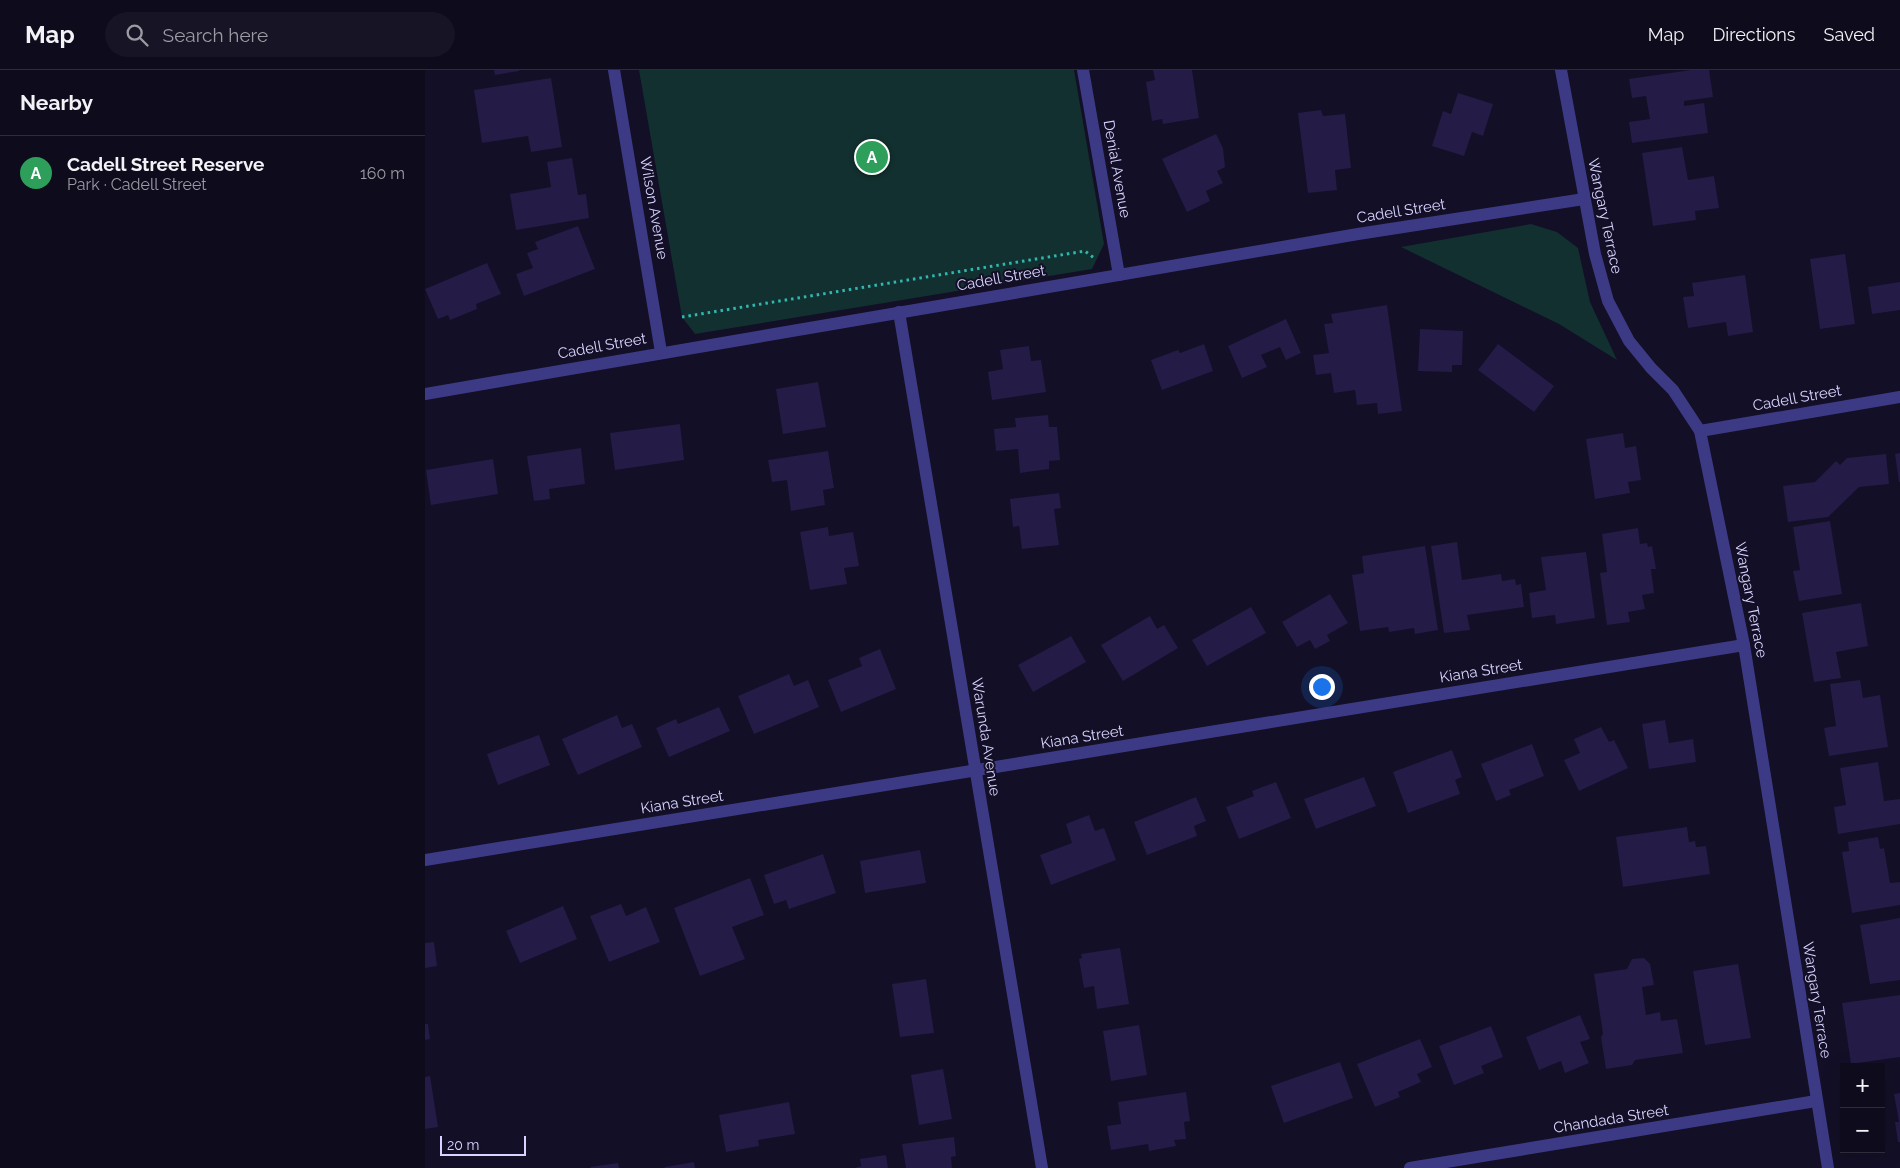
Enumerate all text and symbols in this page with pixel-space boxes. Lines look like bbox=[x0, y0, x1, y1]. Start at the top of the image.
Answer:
search box bbox=[105, 12, 455, 57]
text: Map bbox=[25, 20, 75, 49]
icon: search bbox=[123, 21, 151, 49]
text: Search here bbox=[163, 24, 268, 46]
text: Map bbox=[1648, 24, 1684, 45]
text: Directions bbox=[1712, 24, 1796, 45]
text: Saved bbox=[1824, 24, 1875, 45]
text: Nearby bbox=[20, 90, 93, 115]
street label: Denial Avenue bbox=[1100, 119, 1135, 220]
pin: A bbox=[856, 138, 888, 176]
text: Cadell Street Reserve bbox=[67, 153, 264, 175]
street label: Wilson Avenue bbox=[636, 155, 672, 261]
street label: Wangary Terrace bbox=[1584, 157, 1626, 276]
text: A bbox=[31, 164, 41, 183]
text: 160 m bbox=[360, 164, 405, 183]
text: Park · Cadell Street bbox=[67, 175, 207, 194]
street label: Cadell Street bbox=[1355, 195, 1447, 227]
street label: Cadell Street bbox=[955, 261, 1047, 295]
street label: Cadell Street bbox=[556, 329, 648, 363]
street label: Cadell Street bbox=[1751, 381, 1843, 415]
street label: Wangary Terrace bbox=[1731, 541, 1771, 660]
street label: Kiana Street bbox=[1438, 656, 1524, 686]
your location bbox=[1309, 674, 1335, 700]
street label: Warunda Avenue bbox=[968, 677, 1004, 798]
street label: Kiana Street bbox=[1039, 722, 1125, 752]
street label: Kiana Street bbox=[639, 787, 725, 817]
street label: Wangary Terrace bbox=[1799, 941, 1835, 1060]
map controls bbox=[1840, 1063, 1885, 1153]
button: + bbox=[1840, 1063, 1885, 1108]
street label: Chandada Street bbox=[1552, 1101, 1670, 1137]
button: − bbox=[1840, 1108, 1885, 1153]
scale bar bbox=[440, 1133, 526, 1156]
text: 20 m bbox=[447, 1137, 479, 1153]

